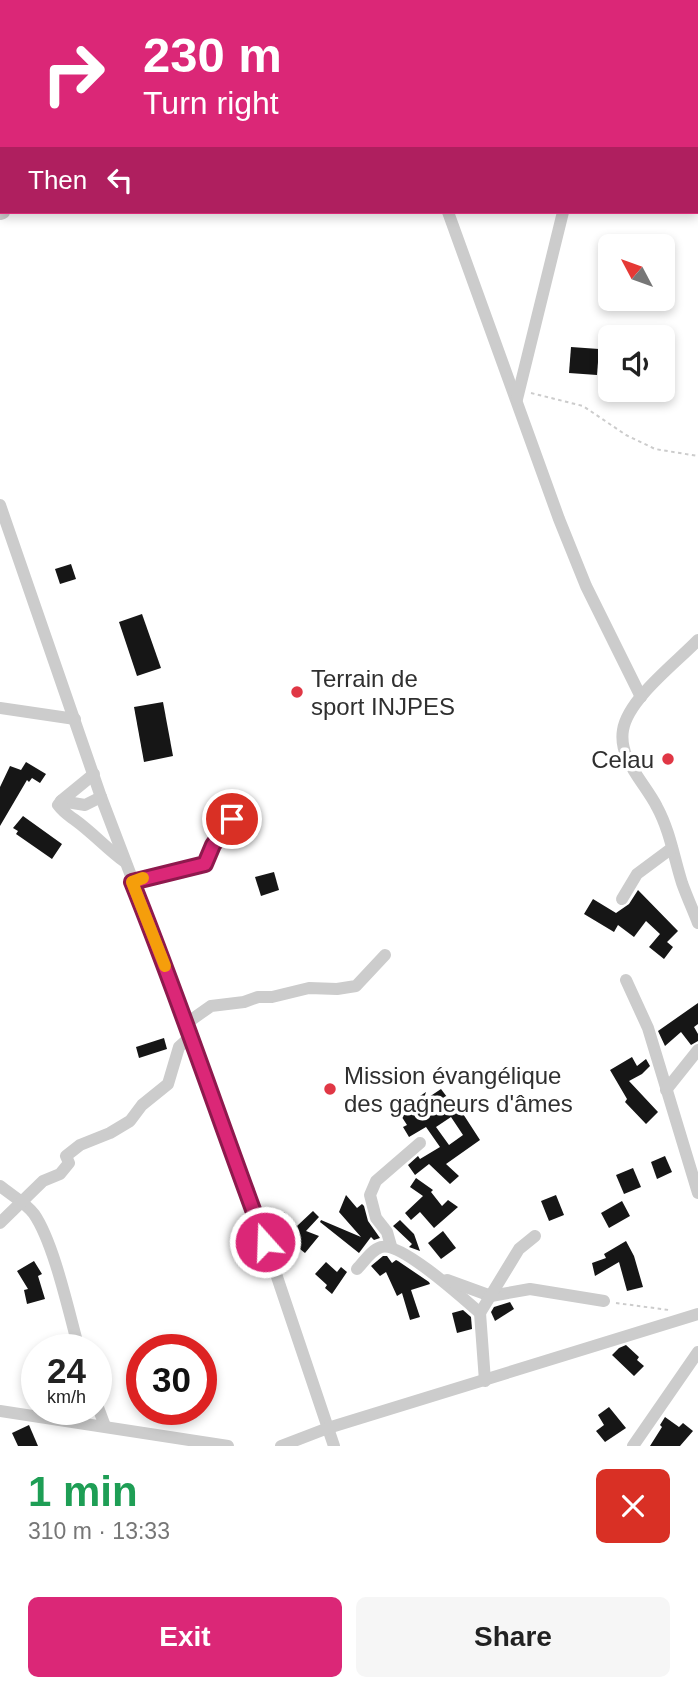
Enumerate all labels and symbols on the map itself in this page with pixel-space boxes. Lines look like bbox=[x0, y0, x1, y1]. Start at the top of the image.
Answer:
north arrow bbox=[598, 234, 676, 312]
place label: Terrain de sport INJPES bbox=[311, 665, 455, 720]
marker: Terrain de sport INJPES bbox=[289, 684, 305, 700]
place label: Celau bbox=[591, 746, 654, 773]
marker: Celau bbox=[660, 751, 676, 767]
pin bbox=[202, 789, 262, 849]
place label: Mission évangélique des gagneurs d'âmes bbox=[344, 1062, 573, 1117]
marker: Mission évangélique des gagneurs d'âmes bbox=[322, 1081, 338, 1097]
position arrow bbox=[228, 1205, 302, 1279]
speed limit sign: 30 bbox=[126, 1334, 217, 1425]

